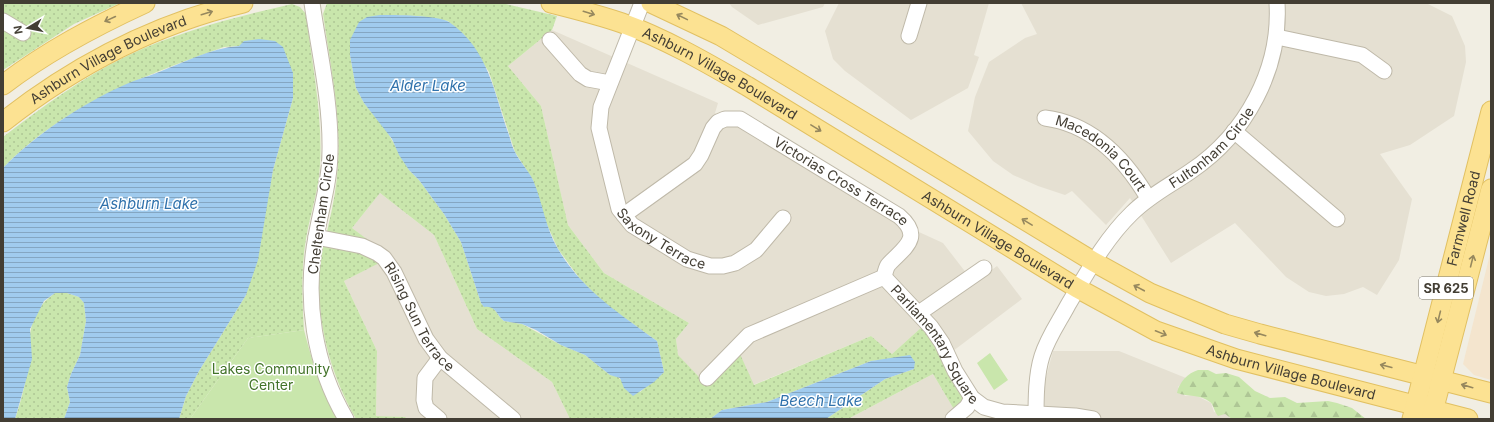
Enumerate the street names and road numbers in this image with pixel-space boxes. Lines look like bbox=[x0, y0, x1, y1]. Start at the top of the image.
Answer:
street label: Ashburn Village Boulevard bbox=[26, 11, 189, 107]
street label: Ashburn Village Boulevard bbox=[640, 23, 801, 123]
street label: Fultonham Circle bbox=[1166, 104, 1257, 191]
street label: Macedonia Court bbox=[1054, 111, 1151, 194]
street label: Victorias Cross Terrace bbox=[771, 133, 913, 229]
street label: Cheltenham Circle bbox=[304, 152, 337, 275]
street label: Farmwell Road bbox=[1443, 169, 1483, 268]
street label: Ashburn Village Boulevard bbox=[919, 186, 1077, 292]
street label: Saxony Terrace bbox=[613, 204, 708, 272]
street label: Rising Sun Terrace bbox=[381, 258, 458, 374]
road number: SR 625 bbox=[1419, 277, 1473, 299]
street label: Parliamentary Square bbox=[888, 281, 982, 408]
street label: Ashburn Village Boulevard bbox=[1204, 340, 1378, 403]

